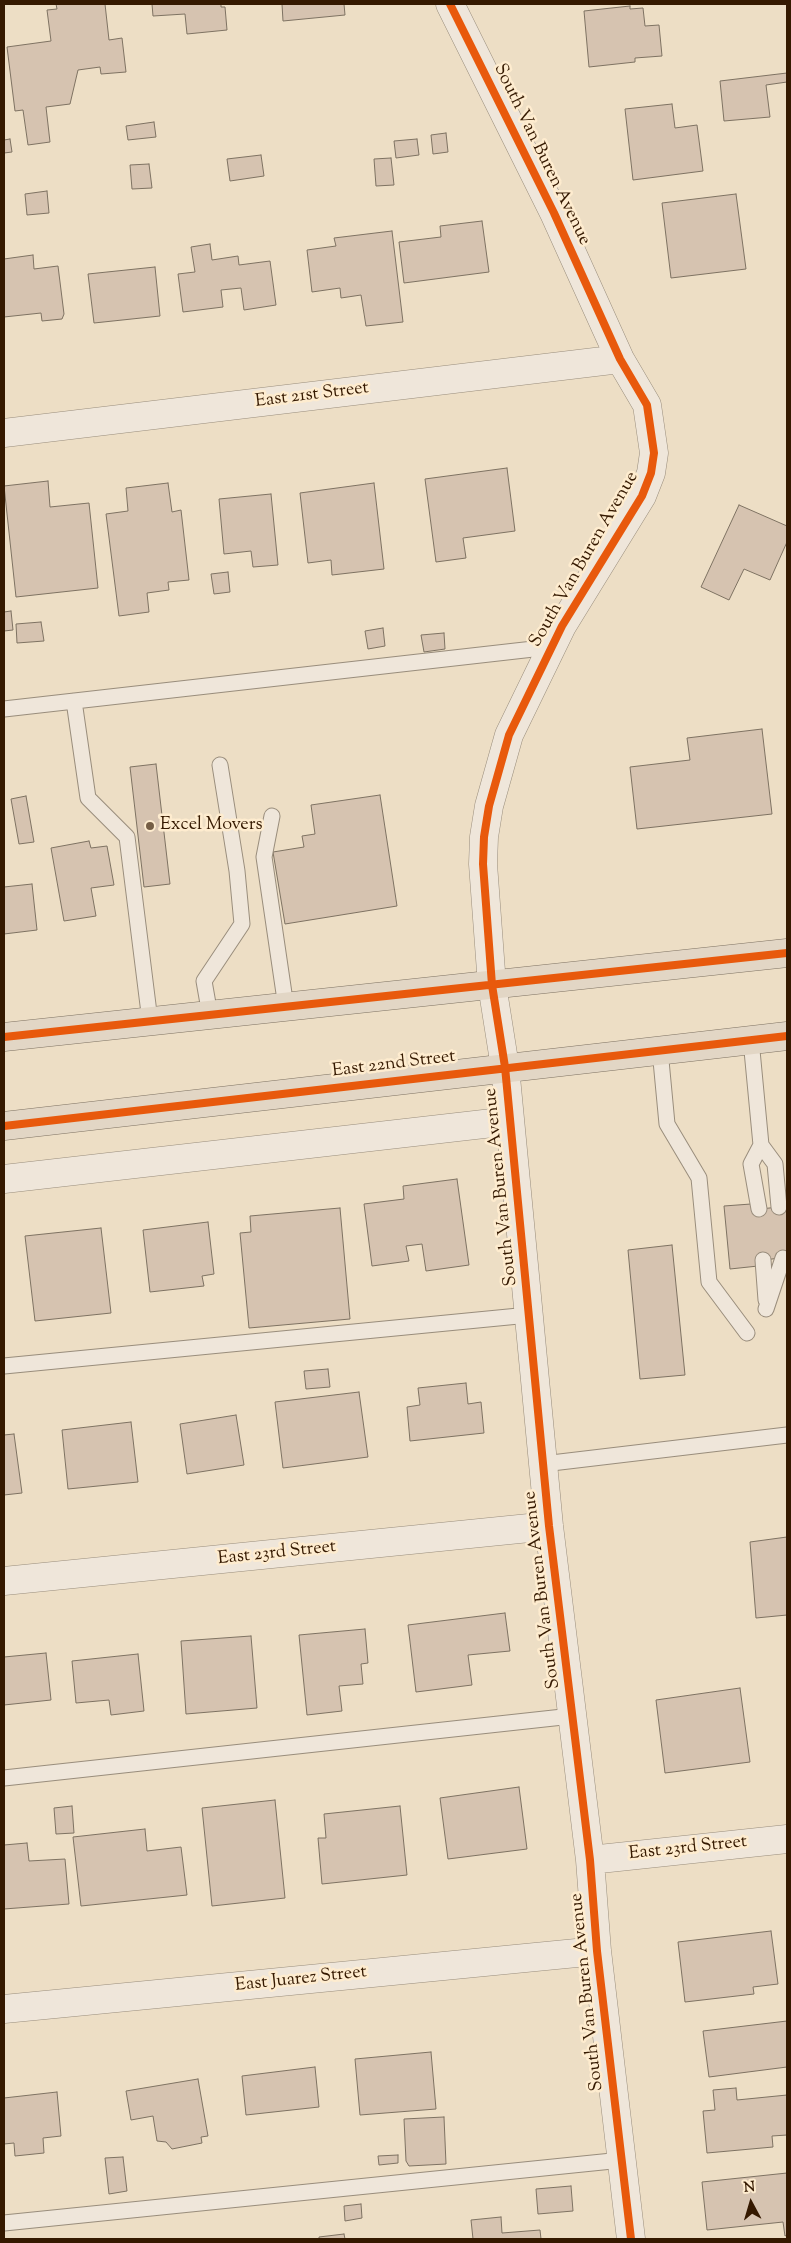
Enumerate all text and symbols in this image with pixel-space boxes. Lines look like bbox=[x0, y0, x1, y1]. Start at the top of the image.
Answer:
street label: South Van Buren Avenue bbox=[488, 61, 594, 249]
street label: East 21st Street bbox=[254, 378, 370, 414]
street label: South Van Buren Avenue bbox=[526, 468, 644, 652]
place label: Excel Movers bbox=[160, 815, 263, 837]
marker: Excel Movers bbox=[144, 820, 156, 832]
street label: East 22nd Street bbox=[331, 1047, 457, 1083]
street label: South Van Buren Avenue bbox=[481, 1087, 523, 1287]
street label: South Van Buren Avenue bbox=[520, 1490, 566, 1690]
street label: East 23rd Street bbox=[217, 1537, 337, 1571]
street label: East 23rd Street bbox=[628, 1832, 748, 1866]
street label: South Van Buren Avenue bbox=[567, 1892, 609, 2092]
street label: East Juarez Street bbox=[234, 1962, 368, 1998]
north arrow bbox=[726, 2178, 776, 2228]
text: N bbox=[743, 2178, 756, 2199]

